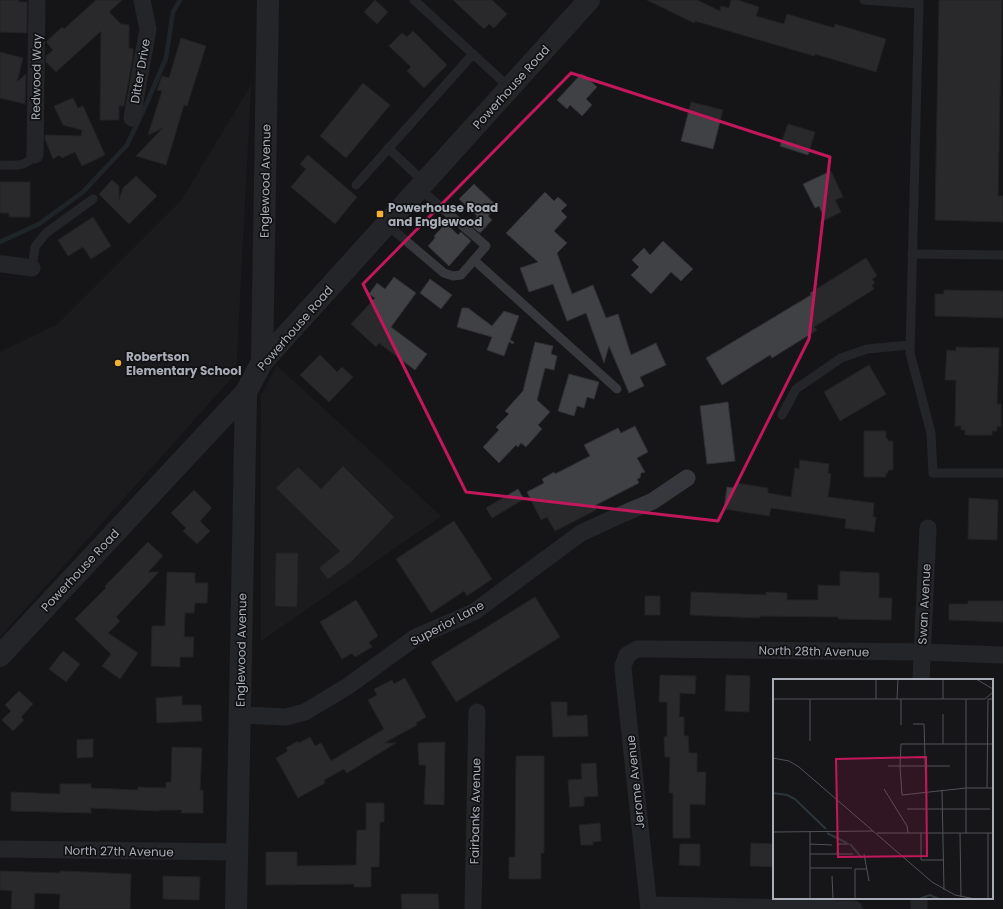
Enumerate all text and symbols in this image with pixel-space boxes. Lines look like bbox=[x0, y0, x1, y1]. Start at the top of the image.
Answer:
street label: Redwood Way bbox=[27, 34, 45, 120]
street label: Ditter Drive bbox=[126, 37, 154, 105]
street label: Powerhouse Road bbox=[469, 41, 553, 133]
street label: Englewood Avenue bbox=[256, 124, 274, 238]
place label: Powerhouse Road and Englewood bbox=[388, 199, 498, 230]
marker: Powerhouse Road and Englewood bbox=[375, 209, 385, 219]
street label: Powerhouse Road bbox=[253, 282, 337, 374]
place label: Robertson Elementary School bbox=[126, 348, 241, 379]
marker: Robertson Elementary School bbox=[113, 358, 123, 368]
street label: Powerhouse Road bbox=[37, 525, 123, 615]
street label: Swan Avenue bbox=[913, 563, 935, 645]
street label: Englewood Avenue bbox=[232, 593, 250, 707]
street label: Superior Lane bbox=[407, 596, 487, 650]
street label: North 28th Avenue bbox=[759, 642, 869, 660]
inset map bbox=[773, 679, 993, 899]
street label: Jerome Avenue bbox=[622, 734, 648, 830]
street label: Fairbanks Avenue bbox=[466, 758, 484, 864]
street label: North 27th Avenue bbox=[64, 842, 174, 860]

